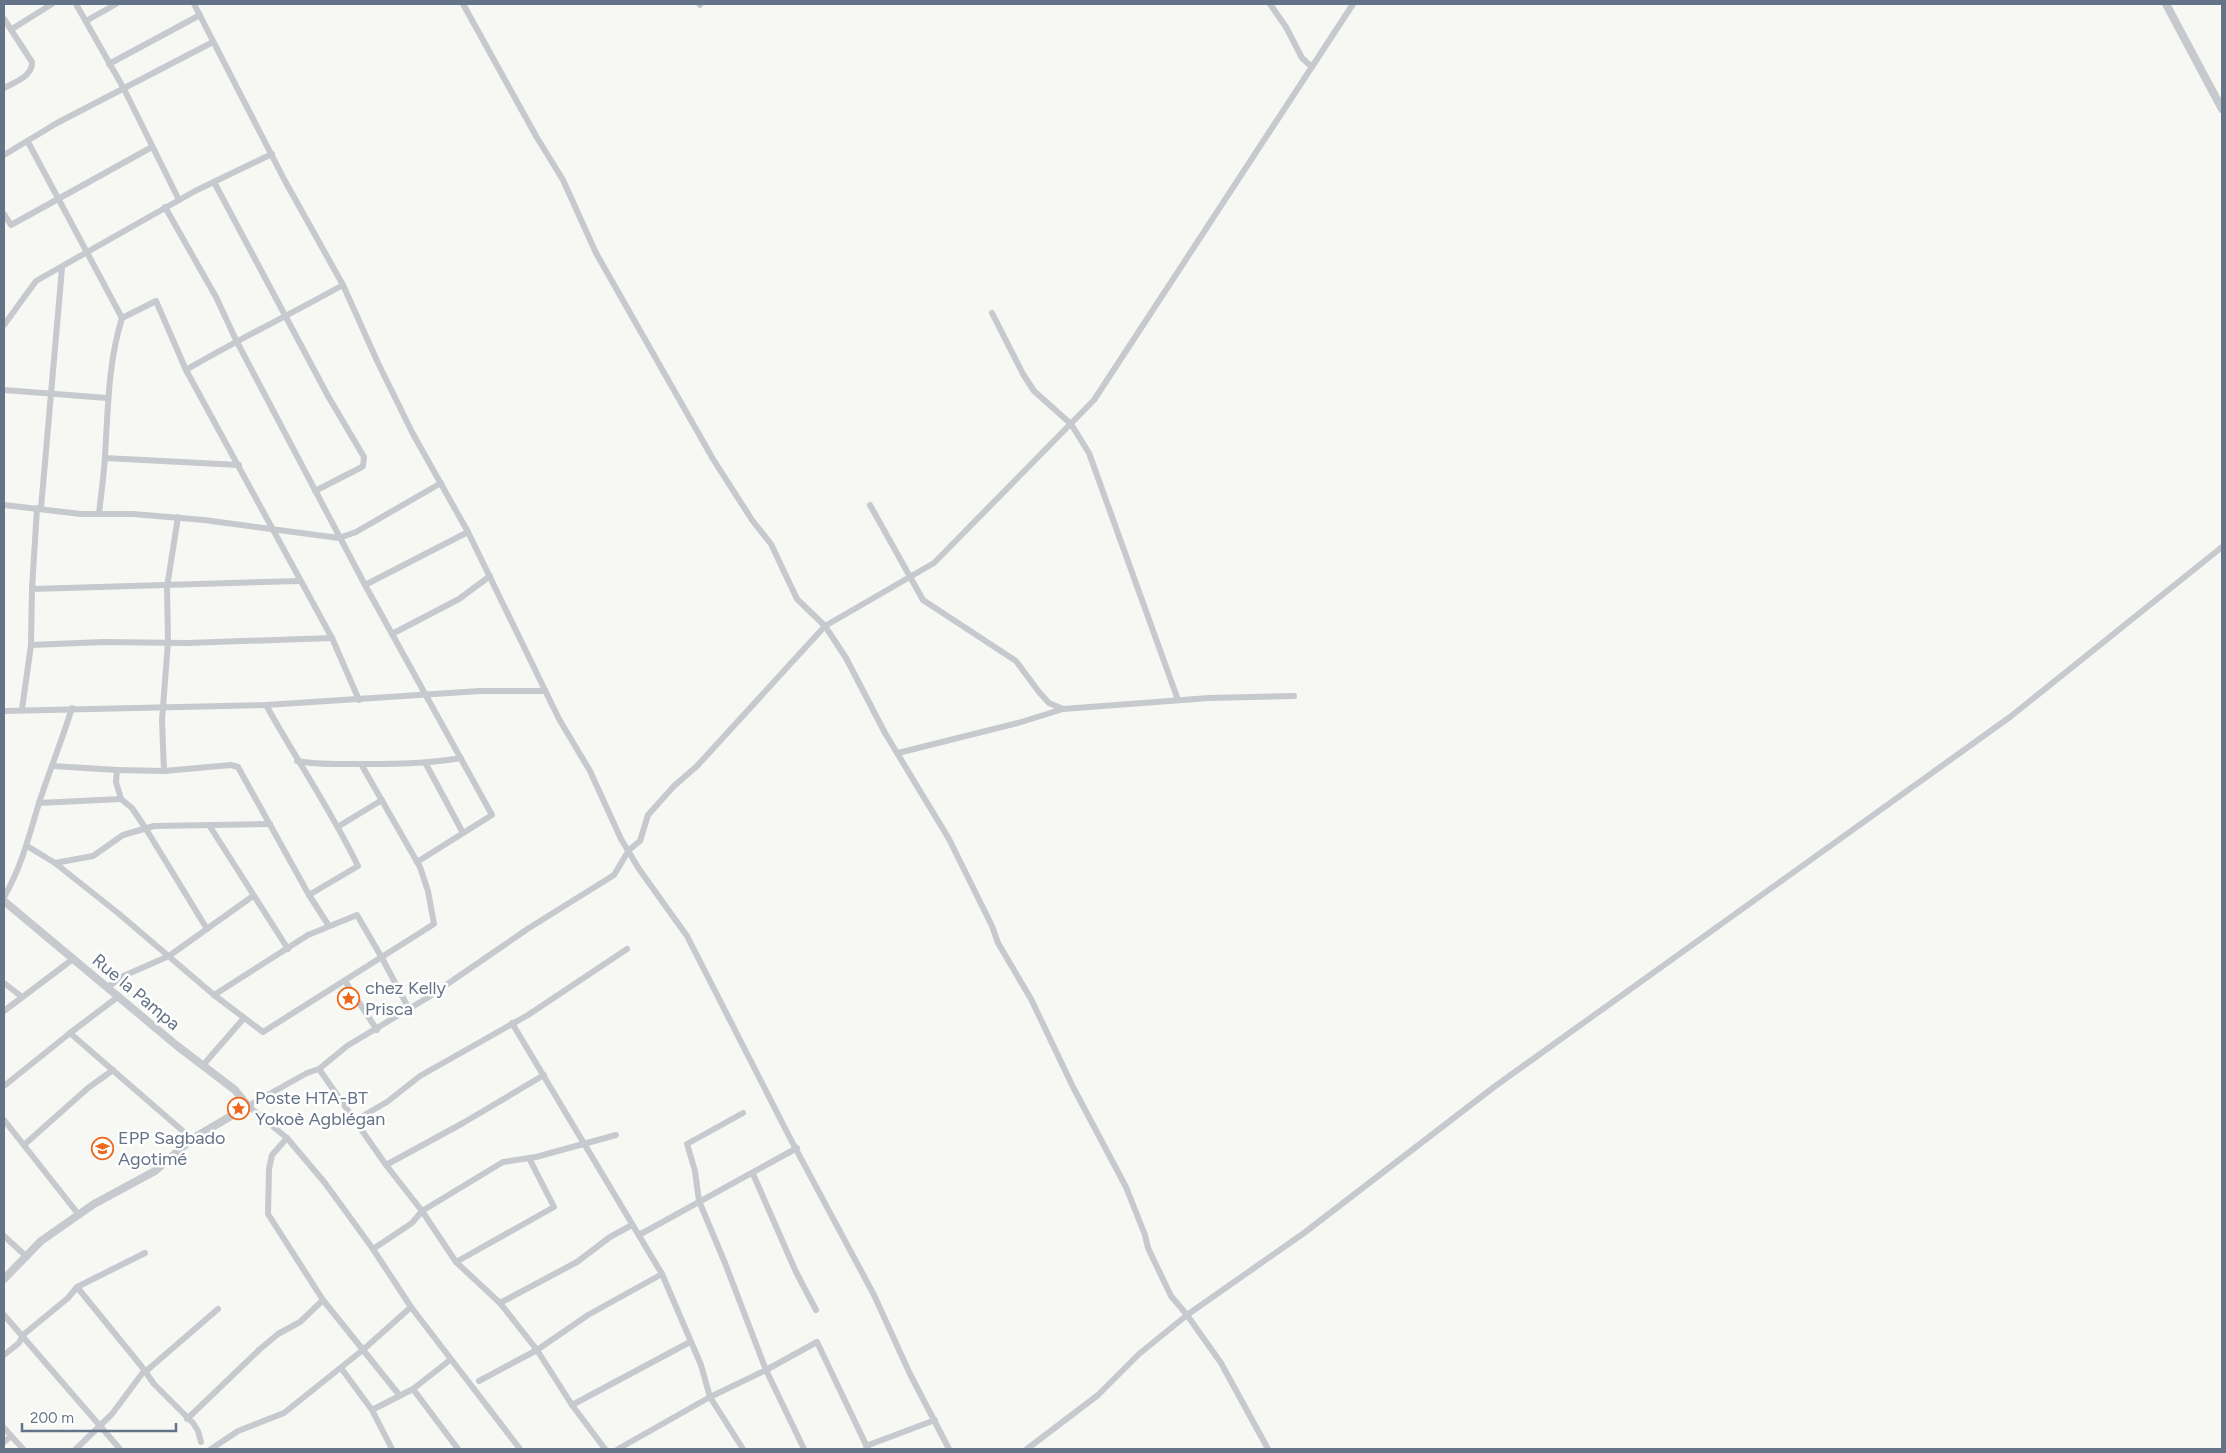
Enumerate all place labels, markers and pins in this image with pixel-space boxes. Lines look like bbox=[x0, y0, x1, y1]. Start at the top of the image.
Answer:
place label: chez Kelly Prisca bbox=[365, 977, 446, 1020]
place icon: chez Kelly Prisca bbox=[337, 986, 361, 1010]
place label: Poste HTA-BT Yokoè Agblégan bbox=[255, 1087, 385, 1130]
place icon: Poste HTA-BT Yokoè Agblégan bbox=[227, 1096, 251, 1120]
place label: EPP Sagbado Agotimé bbox=[118, 1127, 225, 1170]
school or university icon: EPP Sagbado Agotimé bbox=[90, 1136, 114, 1160]

